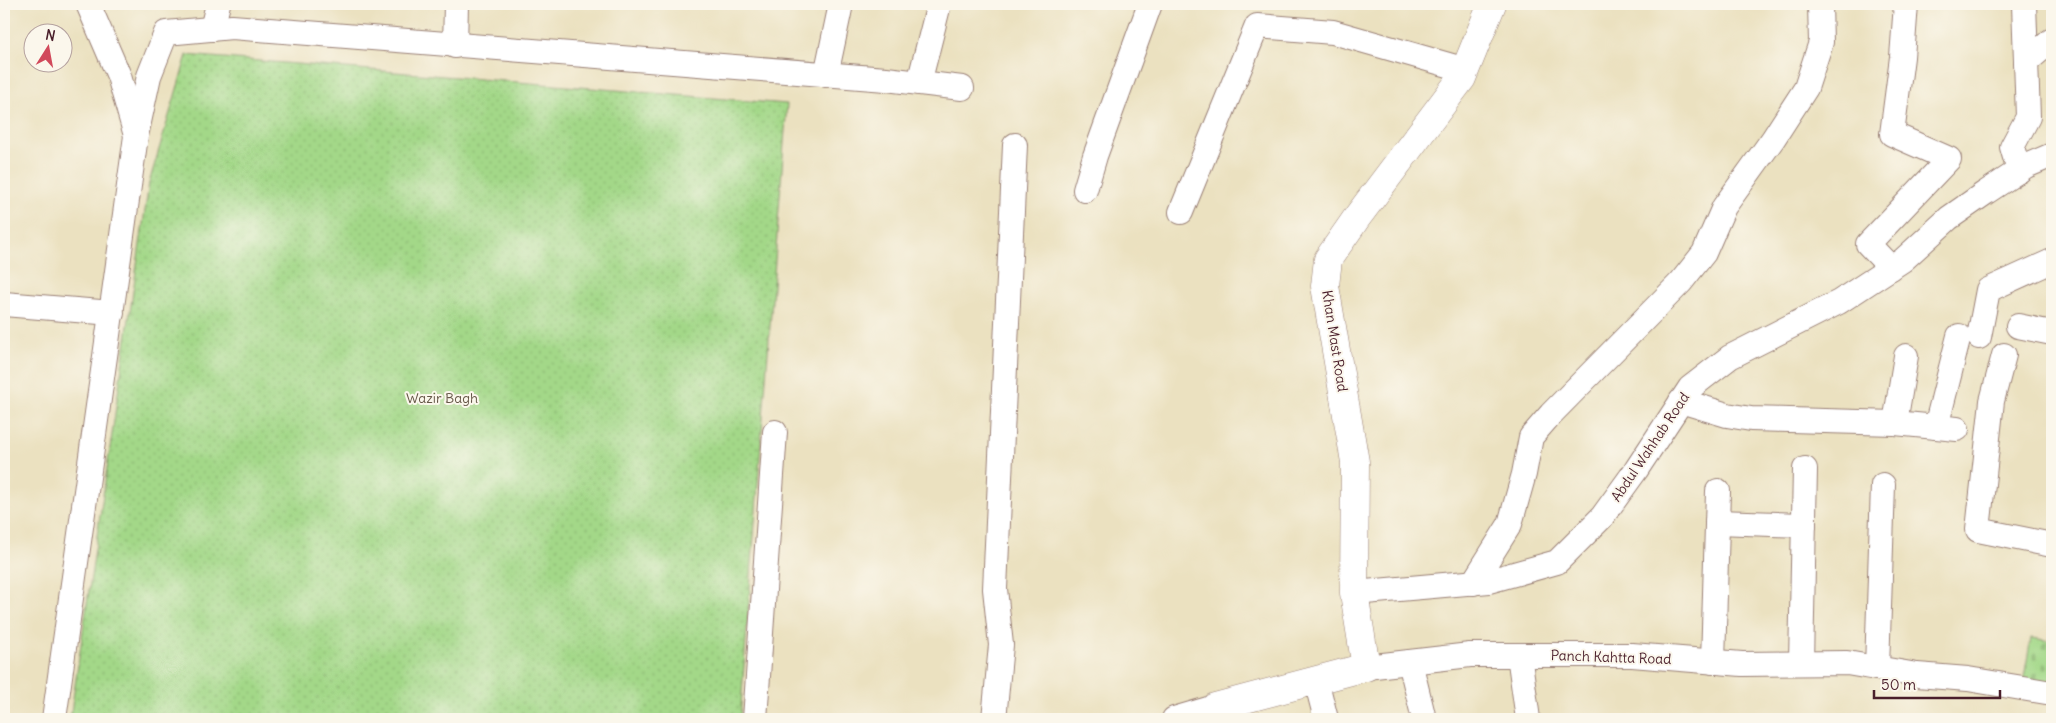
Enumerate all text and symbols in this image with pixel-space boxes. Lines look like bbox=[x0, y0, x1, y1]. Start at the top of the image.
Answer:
north arrow bbox=[22, 22, 72, 72]
text: N bbox=[44, 25, 57, 45]
street label: Khan Mast Road bbox=[1318, 289, 1352, 393]
park label: Wazir Bagh bbox=[406, 389, 478, 407]
street label: Abdul Wahhab Road bbox=[1607, 389, 1693, 505]
street label: Panch Kahtta Road bbox=[1550, 646, 1672, 668]
scale bar bbox=[1874, 668, 2000, 700]
text: 50 m bbox=[1881, 675, 1916, 694]

